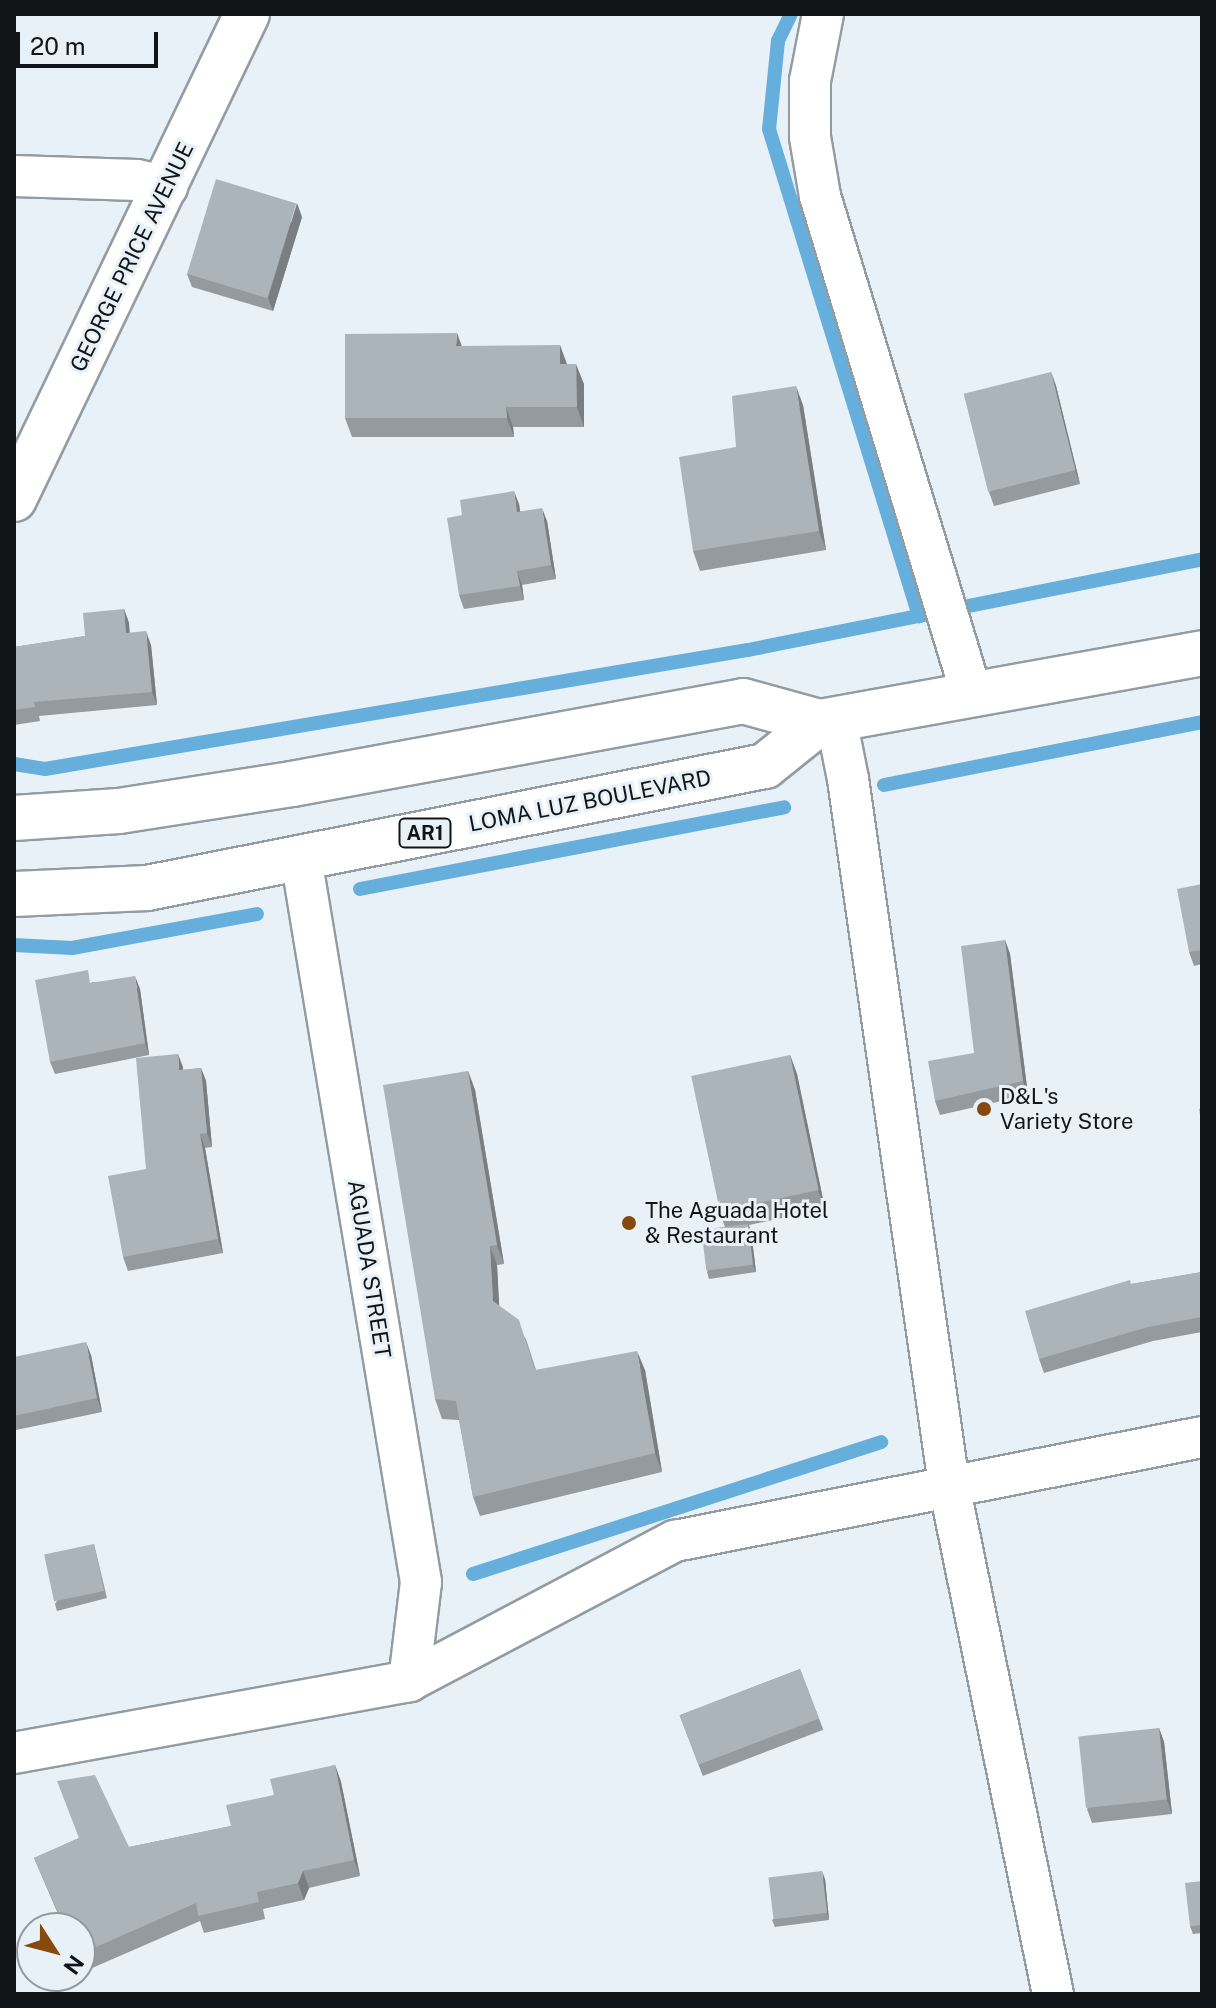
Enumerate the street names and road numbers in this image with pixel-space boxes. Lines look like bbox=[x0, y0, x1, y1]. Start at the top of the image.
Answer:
street label: GEORGE PRICE AVENUE bbox=[65, 138, 199, 376]
street label: LOMA LUZ BOULEVARD bbox=[467, 765, 713, 837]
road number: AR1 bbox=[397, 817, 453, 849]
street label: AGUADA STREET bbox=[342, 1178, 396, 1360]

